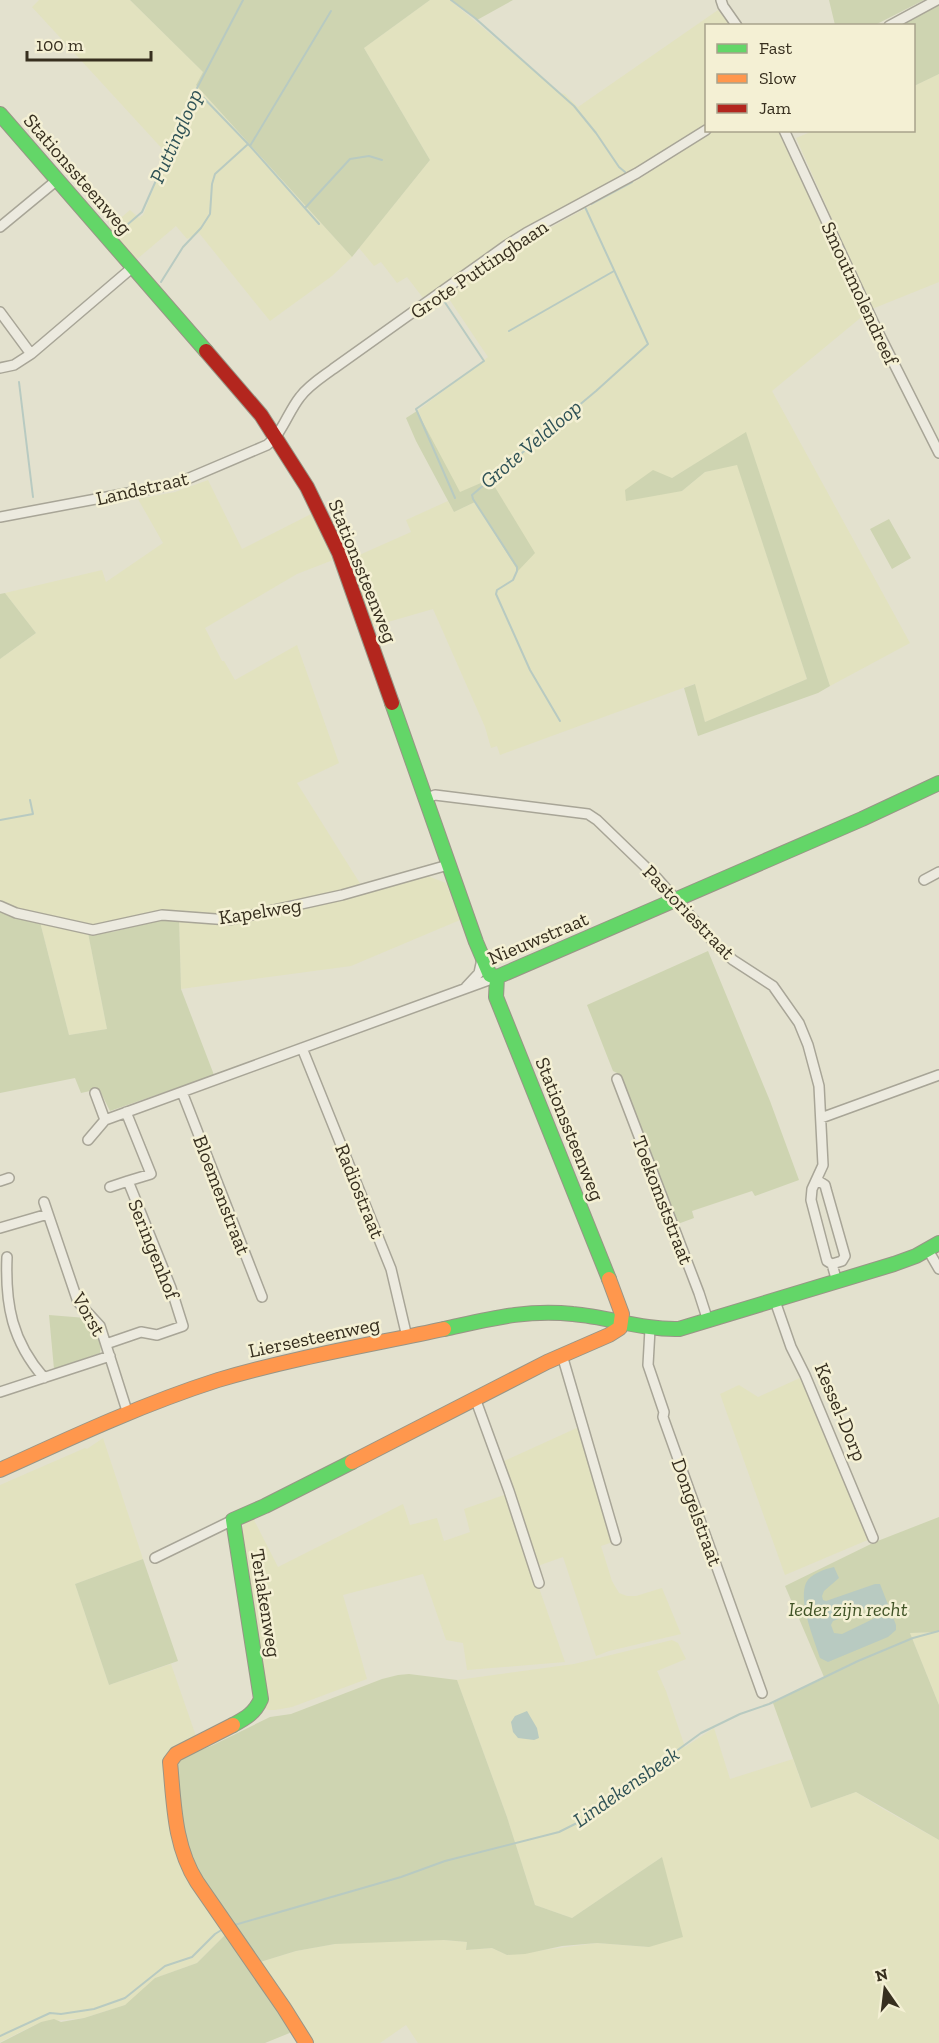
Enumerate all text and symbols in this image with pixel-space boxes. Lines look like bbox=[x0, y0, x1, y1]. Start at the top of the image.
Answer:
scale bar bbox=[27, 24, 152, 62]
legend bbox=[705, 24, 915, 132]
text: 100 m bbox=[36, 34, 84, 56]
text: Fast bbox=[759, 37, 792, 59]
text: Slow bbox=[759, 67, 796, 89]
water label: Puttingloop bbox=[144, 85, 207, 187]
text: Jam bbox=[759, 97, 791, 119]
street label: Stationssteenweg bbox=[19, 108, 137, 240]
street label: Grote Puttingbaan bbox=[406, 214, 553, 324]
street label: Smoutmolendreef bbox=[816, 218, 904, 370]
water label: Grote Veldloop bbox=[475, 394, 586, 493]
street label: Landstraat bbox=[93, 466, 191, 510]
street label: Stationssteenweg bbox=[323, 496, 403, 646]
street label: Pastoriestraat bbox=[638, 860, 740, 965]
street label: Kapelweg bbox=[217, 893, 303, 929]
street label: Nieuwstraat bbox=[484, 906, 592, 970]
street label: Stationssteenweg bbox=[530, 1054, 610, 1204]
street label: Bloemenstraat bbox=[188, 1132, 256, 1259]
street label: Toekomststraat bbox=[627, 1132, 699, 1268]
street label: Radiostraat bbox=[330, 1140, 390, 1242]
street label: Seringenhof bbox=[123, 1196, 185, 1304]
street label: Vorst bbox=[66, 1287, 111, 1341]
street label: Liersesteenweg bbox=[246, 1311, 382, 1363]
street label: Kessel-Dorp bbox=[810, 1359, 872, 1465]
street label: Dongelstraat bbox=[666, 1455, 728, 1570]
street label: Terlakenweg bbox=[246, 1547, 286, 1659]
park label: Ieder zijn recht bbox=[788, 1597, 908, 1621]
water label: Lindekensbeek bbox=[568, 1741, 683, 1832]
north arrow bbox=[855, 1959, 915, 2019]
text: N bbox=[873, 1964, 890, 1986]

